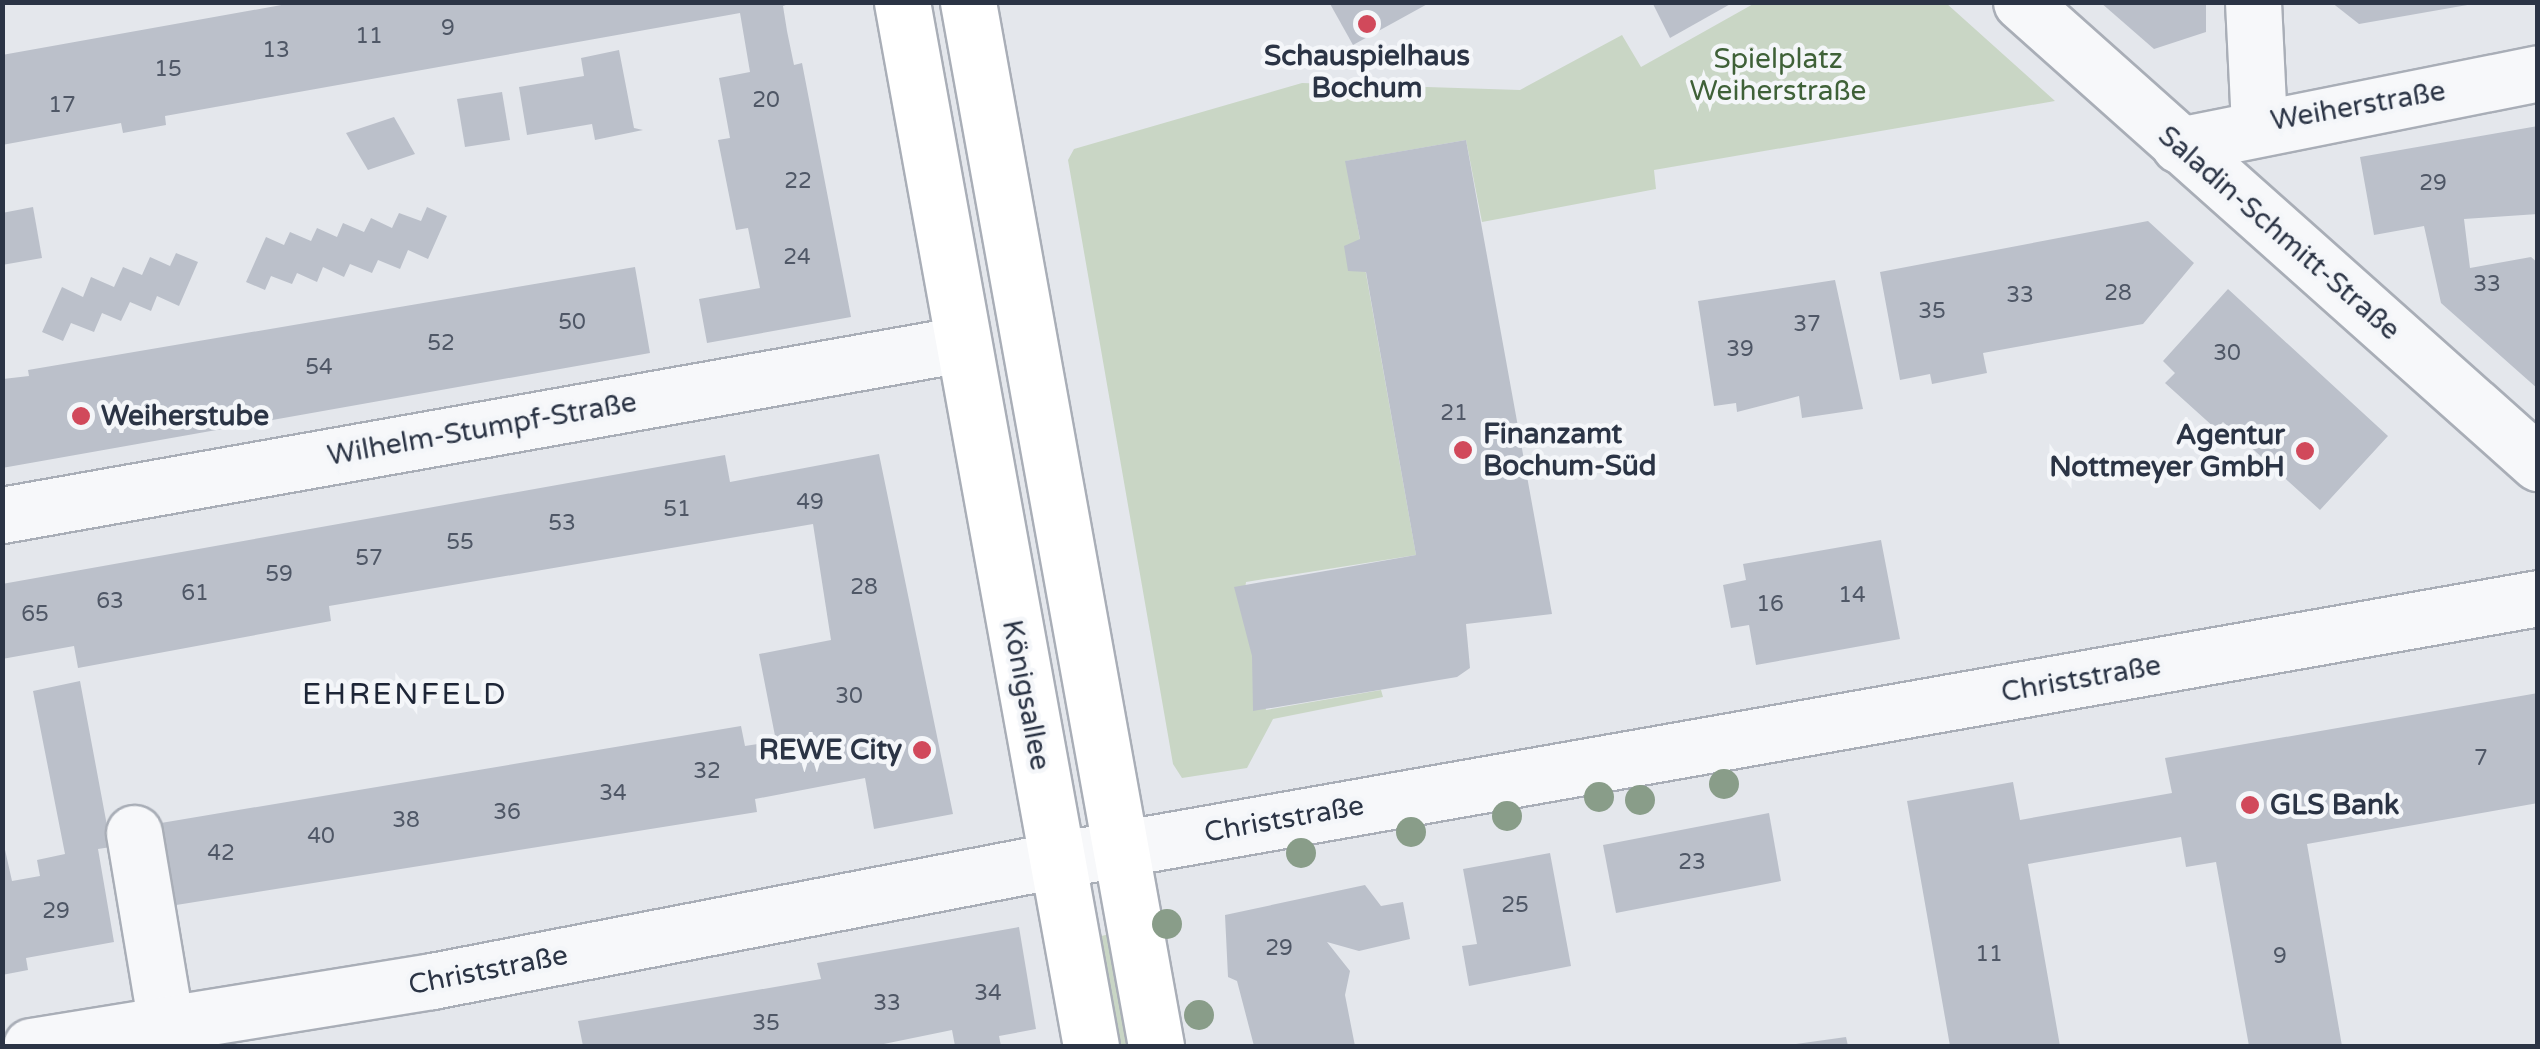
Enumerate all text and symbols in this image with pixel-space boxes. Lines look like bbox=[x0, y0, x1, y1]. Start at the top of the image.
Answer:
marker: Schauspielhaus Bochum bbox=[1356, 13, 1378, 35]
house number: 9 bbox=[441, 16, 455, 42]
house number: 11 bbox=[355, 24, 383, 50]
house number: 13 bbox=[262, 38, 290, 64]
place label: Schauspielhaus Bochum bbox=[1264, 39, 1470, 105]
park label: Spielplatz Weiherstraße bbox=[1690, 42, 1866, 108]
house number: 15 bbox=[154, 57, 182, 83]
street label: Weiherstraße bbox=[2268, 74, 2448, 138]
house number: 20 bbox=[752, 88, 780, 114]
house number: 17 bbox=[48, 93, 76, 119]
street label: Saladin-Schmitt-Straße bbox=[2151, 119, 2407, 347]
house number: 22 bbox=[784, 169, 812, 195]
house number: 29 bbox=[2419, 171, 2447, 197]
house number: 24 bbox=[783, 245, 811, 271]
house number: 33 bbox=[2473, 272, 2501, 298]
house number: 28 bbox=[2104, 281, 2132, 307]
house number: 33 bbox=[2006, 283, 2034, 309]
house number: 35 bbox=[1918, 299, 1946, 325]
house number: 50 bbox=[558, 310, 586, 336]
house number: 37 bbox=[1793, 312, 1821, 338]
house number: 52 bbox=[427, 331, 455, 357]
house number: 39 bbox=[1726, 337, 1754, 363]
house number: 30 bbox=[2213, 341, 2241, 367]
house number: 54 bbox=[305, 355, 333, 381]
street label: Wilhelm-Stumpf-Straße bbox=[325, 385, 639, 473]
place label: Weiherstube bbox=[101, 399, 269, 433]
house number: 21 bbox=[1440, 401, 1468, 427]
marker: Weiherstube bbox=[70, 405, 92, 427]
place label: Finanzamt Bochum-Süd bbox=[1483, 417, 1657, 483]
place label: Agentur Nottmeyer GmbH bbox=[2049, 418, 2285, 484]
marker: Finanzamt Bochum-Süd bbox=[1452, 439, 1474, 461]
marker: Agentur Nottmeyer GmbH bbox=[2294, 440, 2316, 462]
house number: 49 bbox=[796, 490, 824, 516]
house number: 51 bbox=[663, 497, 691, 523]
house number: 53 bbox=[548, 511, 576, 537]
house number: 55 bbox=[446, 530, 474, 556]
house number: 57 bbox=[355, 546, 383, 572]
house number: 59 bbox=[265, 562, 293, 588]
house number: 28 bbox=[850, 575, 878, 601]
house number: 61 bbox=[181, 581, 209, 607]
house number: 14 bbox=[1838, 583, 1866, 609]
house number: 63 bbox=[96, 589, 124, 615]
house number: 16 bbox=[1756, 592, 1784, 618]
house number: 65 bbox=[21, 602, 49, 628]
street label: Königsallee bbox=[995, 617, 1057, 773]
street label: Christstraße bbox=[1999, 648, 2163, 710]
district label: EHRENFELD bbox=[302, 677, 508, 713]
house number: 30 bbox=[835, 684, 863, 710]
place label: REWE City bbox=[759, 733, 902, 767]
marker: REWE City bbox=[911, 739, 933, 761]
house number: 7 bbox=[2474, 746, 2488, 772]
house number: 32 bbox=[693, 759, 721, 785]
house number: 34 bbox=[599, 781, 627, 807]
street label: Christstraße bbox=[1202, 788, 1366, 850]
place label: GLS Bank bbox=[2270, 788, 2399, 822]
marker: GLS Bank bbox=[2239, 794, 2261, 816]
house number: 36 bbox=[493, 800, 521, 826]
house number: 38 bbox=[392, 808, 420, 834]
house number: 40 bbox=[307, 824, 335, 850]
house number: 42 bbox=[207, 841, 235, 867]
house number: 23 bbox=[1678, 850, 1706, 876]
house number: 25 bbox=[1501, 893, 1529, 919]
house number: 29 bbox=[42, 899, 70, 925]
house number: 29 bbox=[1265, 936, 1293, 962]
street label: Christstraße bbox=[405, 938, 571, 1002]
house number: 11 bbox=[1975, 942, 2003, 968]
house number: 9 bbox=[2273, 944, 2287, 970]
house number: 34 bbox=[974, 981, 1002, 1007]
house number: 33 bbox=[873, 991, 901, 1017]
house number: 35 bbox=[752, 1011, 780, 1037]

